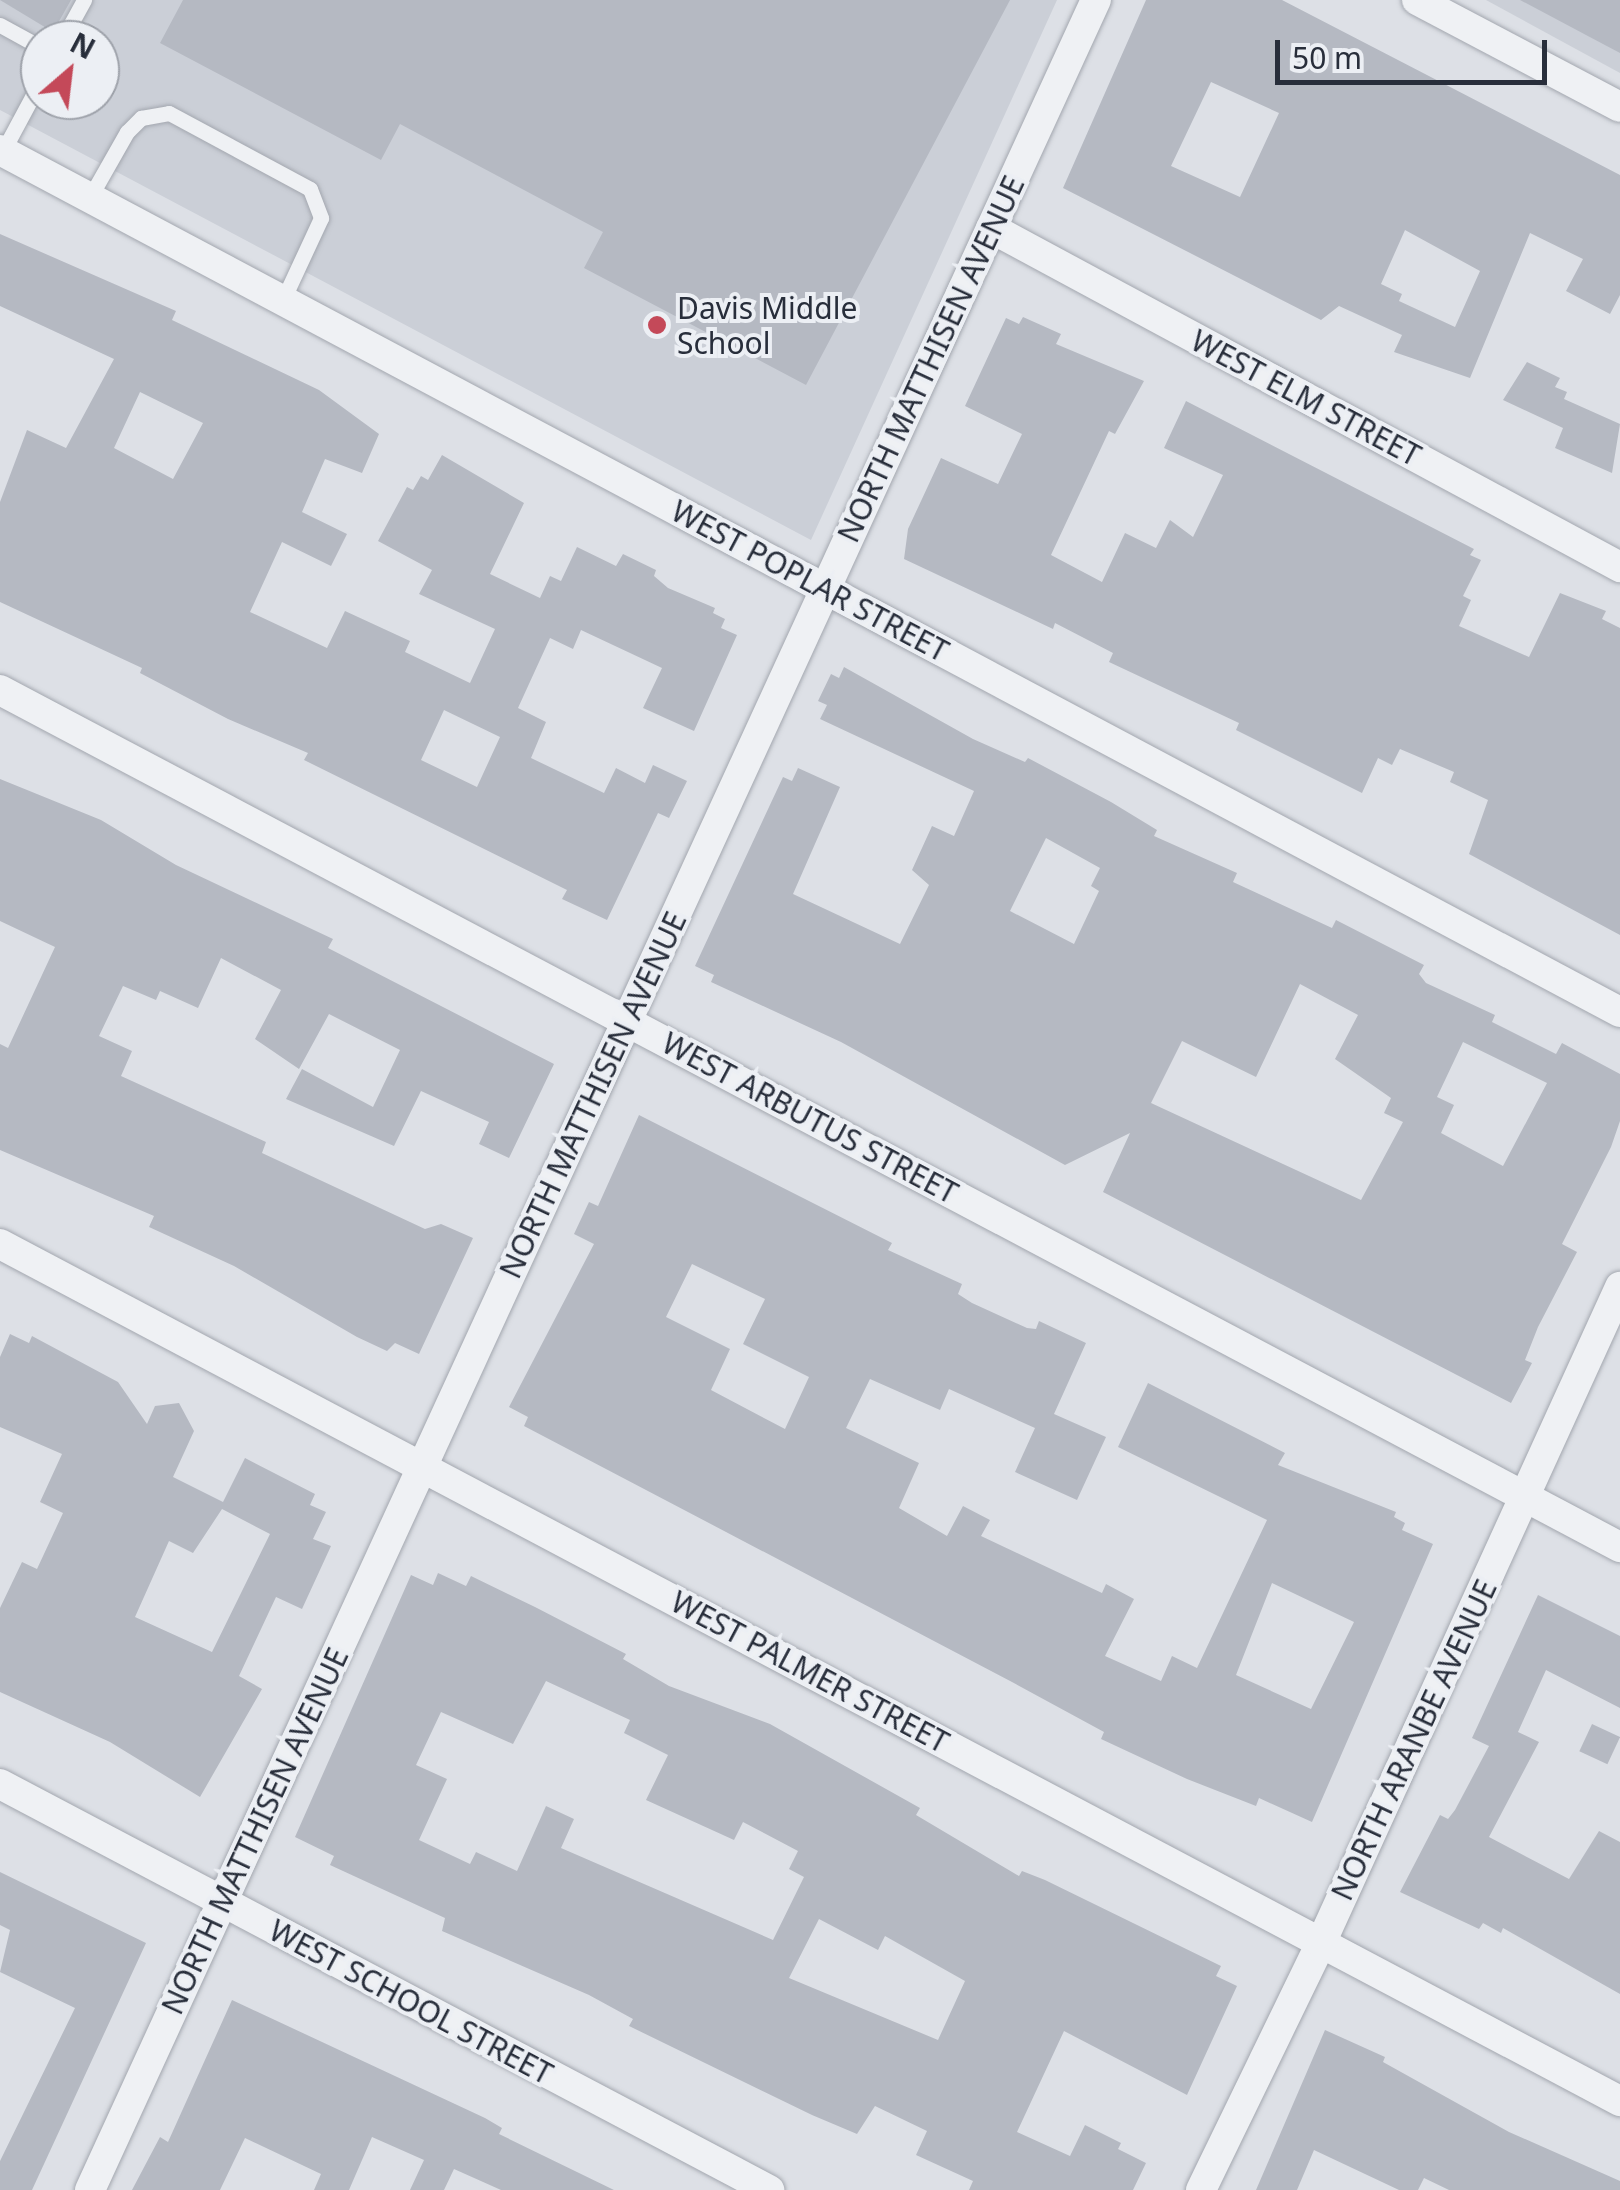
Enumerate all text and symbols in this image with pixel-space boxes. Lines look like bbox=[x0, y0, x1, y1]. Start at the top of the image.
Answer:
north arrow bbox=[20, 20, 120, 120]
scale bar bbox=[1280, 20, 1552, 82]
text: N bbox=[64, 23, 102, 67]
text: 50 m bbox=[1292, 37, 1362, 78]
street label: NORTH MATTHISEN AVENUE bbox=[830, 170, 1032, 548]
place label: Davis Middle School bbox=[677, 290, 857, 360]
marker: Davis Middle School bbox=[646, 314, 668, 336]
street label: WEST ELM STREET bbox=[1185, 322, 1427, 474]
street label: WEST POPLAR STREET bbox=[665, 493, 955, 669]
street label: NORTH MATTHISEN AVENUE bbox=[492, 906, 694, 1284]
street label: WEST ARBUTUS STREET bbox=[656, 1025, 964, 1211]
street label: NORTH ARANBE AVENUE bbox=[1324, 1574, 1504, 1906]
street label: WEST PALMER STREET bbox=[665, 1584, 955, 1760]
street label: NORTH MATTHISEN AVENUE bbox=[154, 1642, 356, 2020]
street label: WEST SCHOOL STREET bbox=[263, 1912, 559, 2092]

